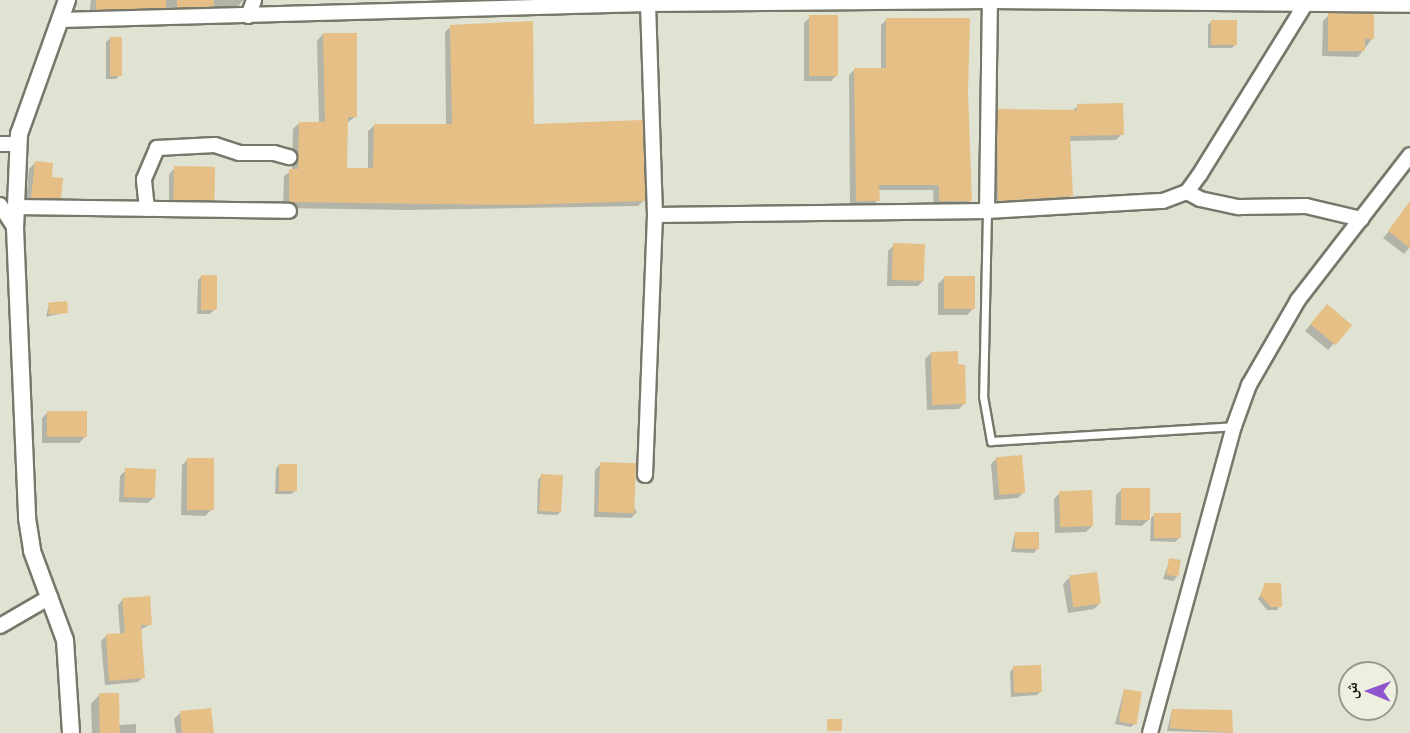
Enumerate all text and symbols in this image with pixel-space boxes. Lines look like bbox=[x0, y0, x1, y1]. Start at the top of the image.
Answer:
north arrow bbox=[1338, 661, 1398, 721]
text: ش bbox=[1342, 682, 1361, 699]

